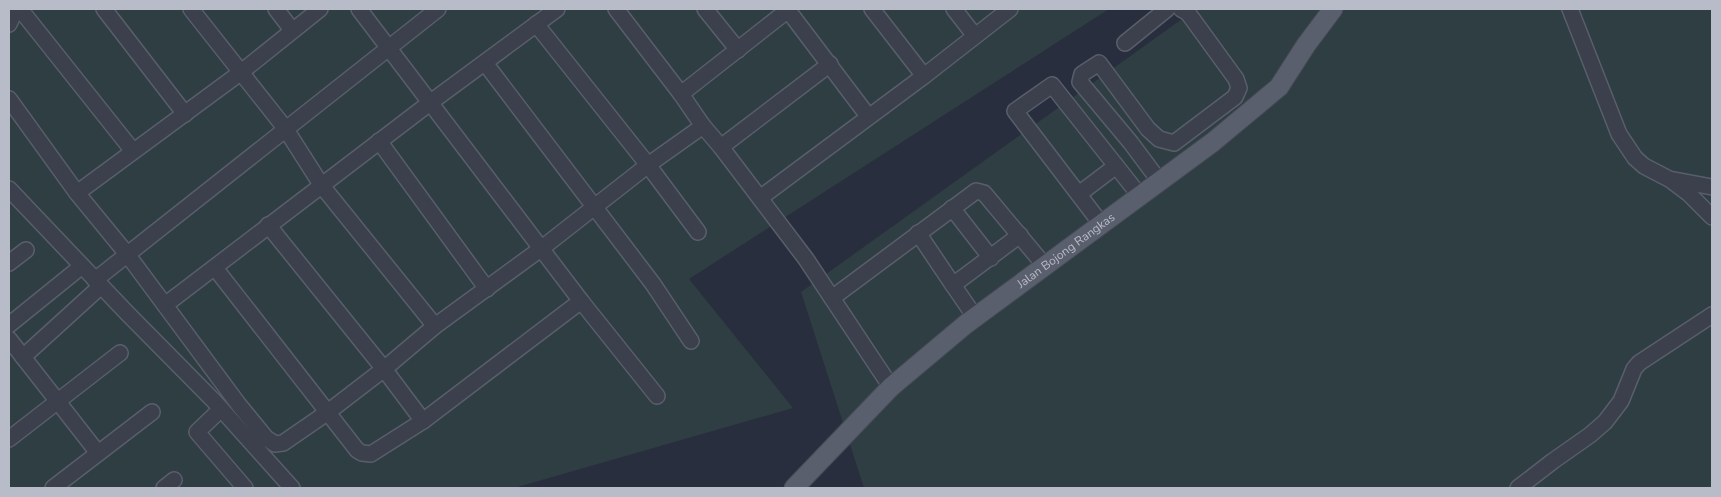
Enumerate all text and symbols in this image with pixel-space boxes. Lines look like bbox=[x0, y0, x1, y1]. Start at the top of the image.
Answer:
street label: Jalan Bojong Rangkas bbox=[1013, 209, 1118, 292]

